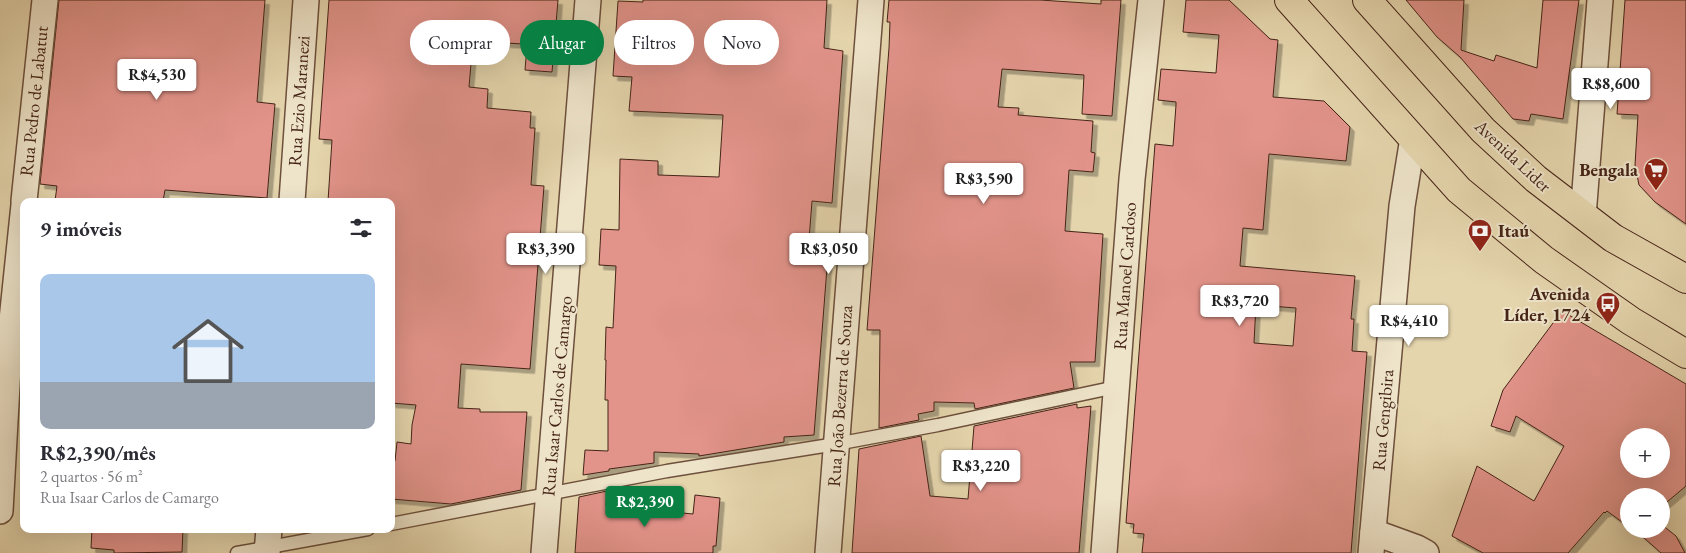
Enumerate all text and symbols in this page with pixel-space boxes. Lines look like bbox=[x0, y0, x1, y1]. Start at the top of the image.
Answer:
chip: Comprar bbox=[410, 20, 510, 65]
chip: Alugar bbox=[520, 20, 604, 65]
chip: Filtros bbox=[614, 20, 694, 65]
chip: Novo bbox=[704, 20, 779, 65]
street label: Rua Pedro de Labatut bbox=[14, 24, 53, 177]
street label: Rua Ezio Maranezi bbox=[282, 34, 315, 167]
pin: R$4,530 bbox=[111, 58, 203, 101]
text: R$4,530 bbox=[128, 64, 186, 85]
pin: R$8,600 bbox=[1565, 68, 1657, 110]
text: R$8,600 bbox=[1582, 73, 1640, 94]
street label: Avenida Lider bbox=[1469, 114, 1556, 197]
supermarket icon: Bengala bbox=[1643, 157, 1669, 191]
place label: Bengala bbox=[1579, 158, 1638, 181]
pin: R$3,590 bbox=[938, 162, 1030, 205]
text: R$3,590 bbox=[955, 168, 1013, 189]
street label: Rua Manoel Cardoso bbox=[1108, 201, 1141, 351]
icon: filters bbox=[347, 214, 375, 242]
text: 9 imóveis bbox=[40, 215, 122, 242]
bank icon: Itaú bbox=[1467, 218, 1493, 252]
place label: Itaú bbox=[1498, 219, 1529, 242]
pin: R$3,390 bbox=[500, 232, 592, 275]
pin: R$3,050 bbox=[783, 232, 875, 275]
text: R$3,390 bbox=[517, 238, 575, 259]
text: R$3,050 bbox=[800, 238, 858, 259]
place label: Avenida Líder, 1724 bbox=[1504, 282, 1590, 326]
pin: R$3,720 bbox=[1194, 284, 1286, 327]
text: R$3,720 bbox=[1211, 290, 1269, 311]
bus stop icon: Avenida Líder, 1724 bbox=[1595, 291, 1621, 325]
street label: Rua Isaar Carlos de Camargo bbox=[536, 295, 577, 497]
street label: Rua João Bezerra de Souza bbox=[822, 304, 857, 488]
pin: R$4,410 bbox=[1363, 304, 1455, 347]
icon: home bbox=[163, 306, 253, 396]
text: R$4,410 bbox=[1380, 310, 1438, 331]
street label: Rua Gengibira bbox=[1367, 367, 1398, 472]
map controls bbox=[1620, 428, 1670, 538]
button: + bbox=[1620, 428, 1670, 478]
text: R$2,390/mês bbox=[40, 439, 156, 466]
pin: R$3,220 bbox=[935, 450, 1027, 492]
text: R$3,220 bbox=[952, 455, 1010, 476]
text: 2 quartos · 56 m² bbox=[40, 466, 143, 487]
pin: R$2,390 bbox=[599, 486, 691, 528]
text: Rua Isaar Carlos de Camargo bbox=[40, 487, 219, 508]
button: − bbox=[1620, 488, 1670, 538]
text: R$2,390 bbox=[616, 491, 674, 512]

